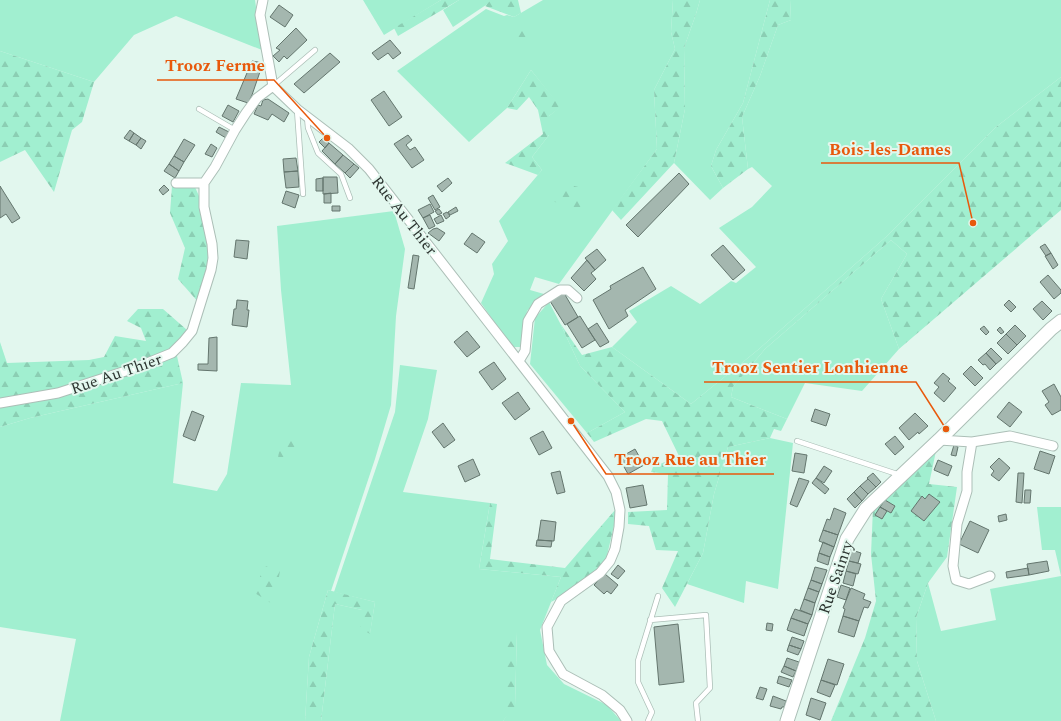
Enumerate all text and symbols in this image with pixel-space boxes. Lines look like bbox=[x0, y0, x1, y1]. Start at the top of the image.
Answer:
callout: Trooz Ferme bbox=[157, 51, 274, 80]
text: Trooz Ferme bbox=[165, 53, 265, 79]
callout: Bois-les-Dames bbox=[821, 134, 959, 163]
text: Bois-les-Dames bbox=[829, 137, 951, 163]
street label: Rue Au Thier bbox=[365, 171, 443, 260]
street label: Rue Au Thier bbox=[67, 347, 165, 401]
callout: Trooz Sentier Lonhienne bbox=[704, 353, 916, 382]
text: Trooz Sentier Lonhienne bbox=[712, 355, 908, 381]
callout: Trooz Rue au Thier bbox=[606, 445, 774, 474]
text: Trooz Rue au Thier bbox=[614, 447, 767, 473]
street label: Rue Sainry bbox=[812, 536, 860, 617]

